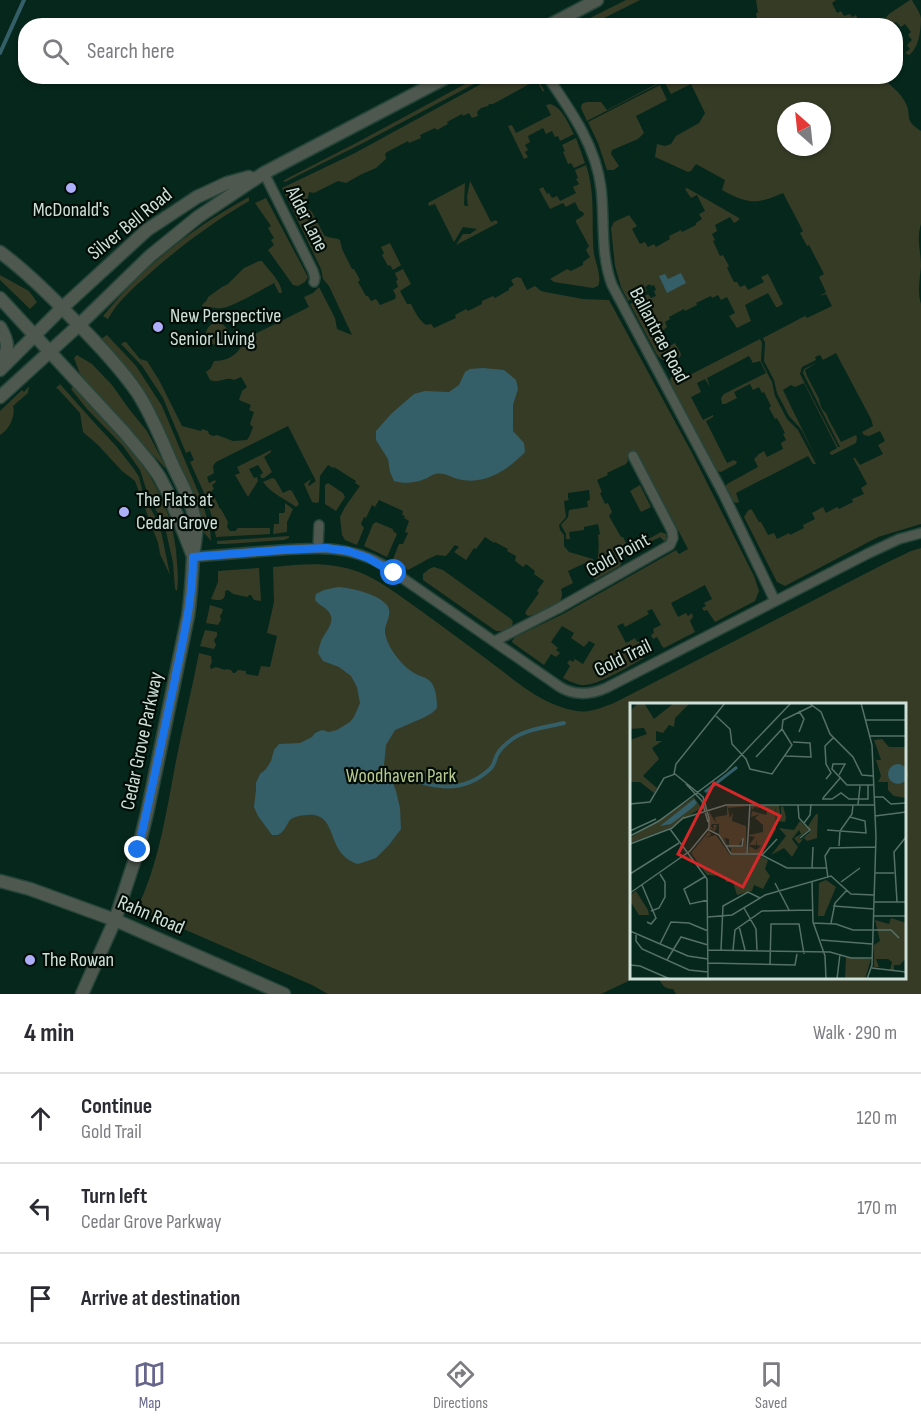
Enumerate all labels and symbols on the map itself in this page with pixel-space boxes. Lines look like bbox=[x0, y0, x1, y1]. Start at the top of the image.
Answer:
north arrow bbox=[777, 102, 831, 156]
marker: McDonald's bbox=[64, 181, 78, 195]
street label: Alder Lane bbox=[280, 182, 333, 255]
street label: Silver Bell Road bbox=[83, 183, 177, 265]
place label: McDonald's bbox=[33, 198, 109, 222]
street label: Ballantrae Road bbox=[624, 283, 694, 387]
place label: New Perspective Senior Living bbox=[170, 304, 281, 351]
marker: New Perspective Senior Living bbox=[151, 320, 165, 334]
place label: The Flats at Cedar Grove bbox=[136, 488, 218, 535]
marker: The Flats at Cedar Grove bbox=[117, 505, 131, 519]
street label: Gold Point bbox=[582, 528, 654, 582]
route start bbox=[380, 559, 406, 585]
street label: Gold Trail bbox=[590, 634, 656, 682]
street label: Cedar Grove Parkway bbox=[116, 670, 168, 812]
inset map bbox=[630, 703, 906, 979]
park label: Woodhaven Park bbox=[346, 764, 457, 788]
route end bbox=[124, 836, 150, 862]
street label: Rahn Road bbox=[114, 890, 188, 940]
place label: The Rowan bbox=[42, 948, 114, 972]
marker: The Rowan bbox=[23, 953, 37, 967]

